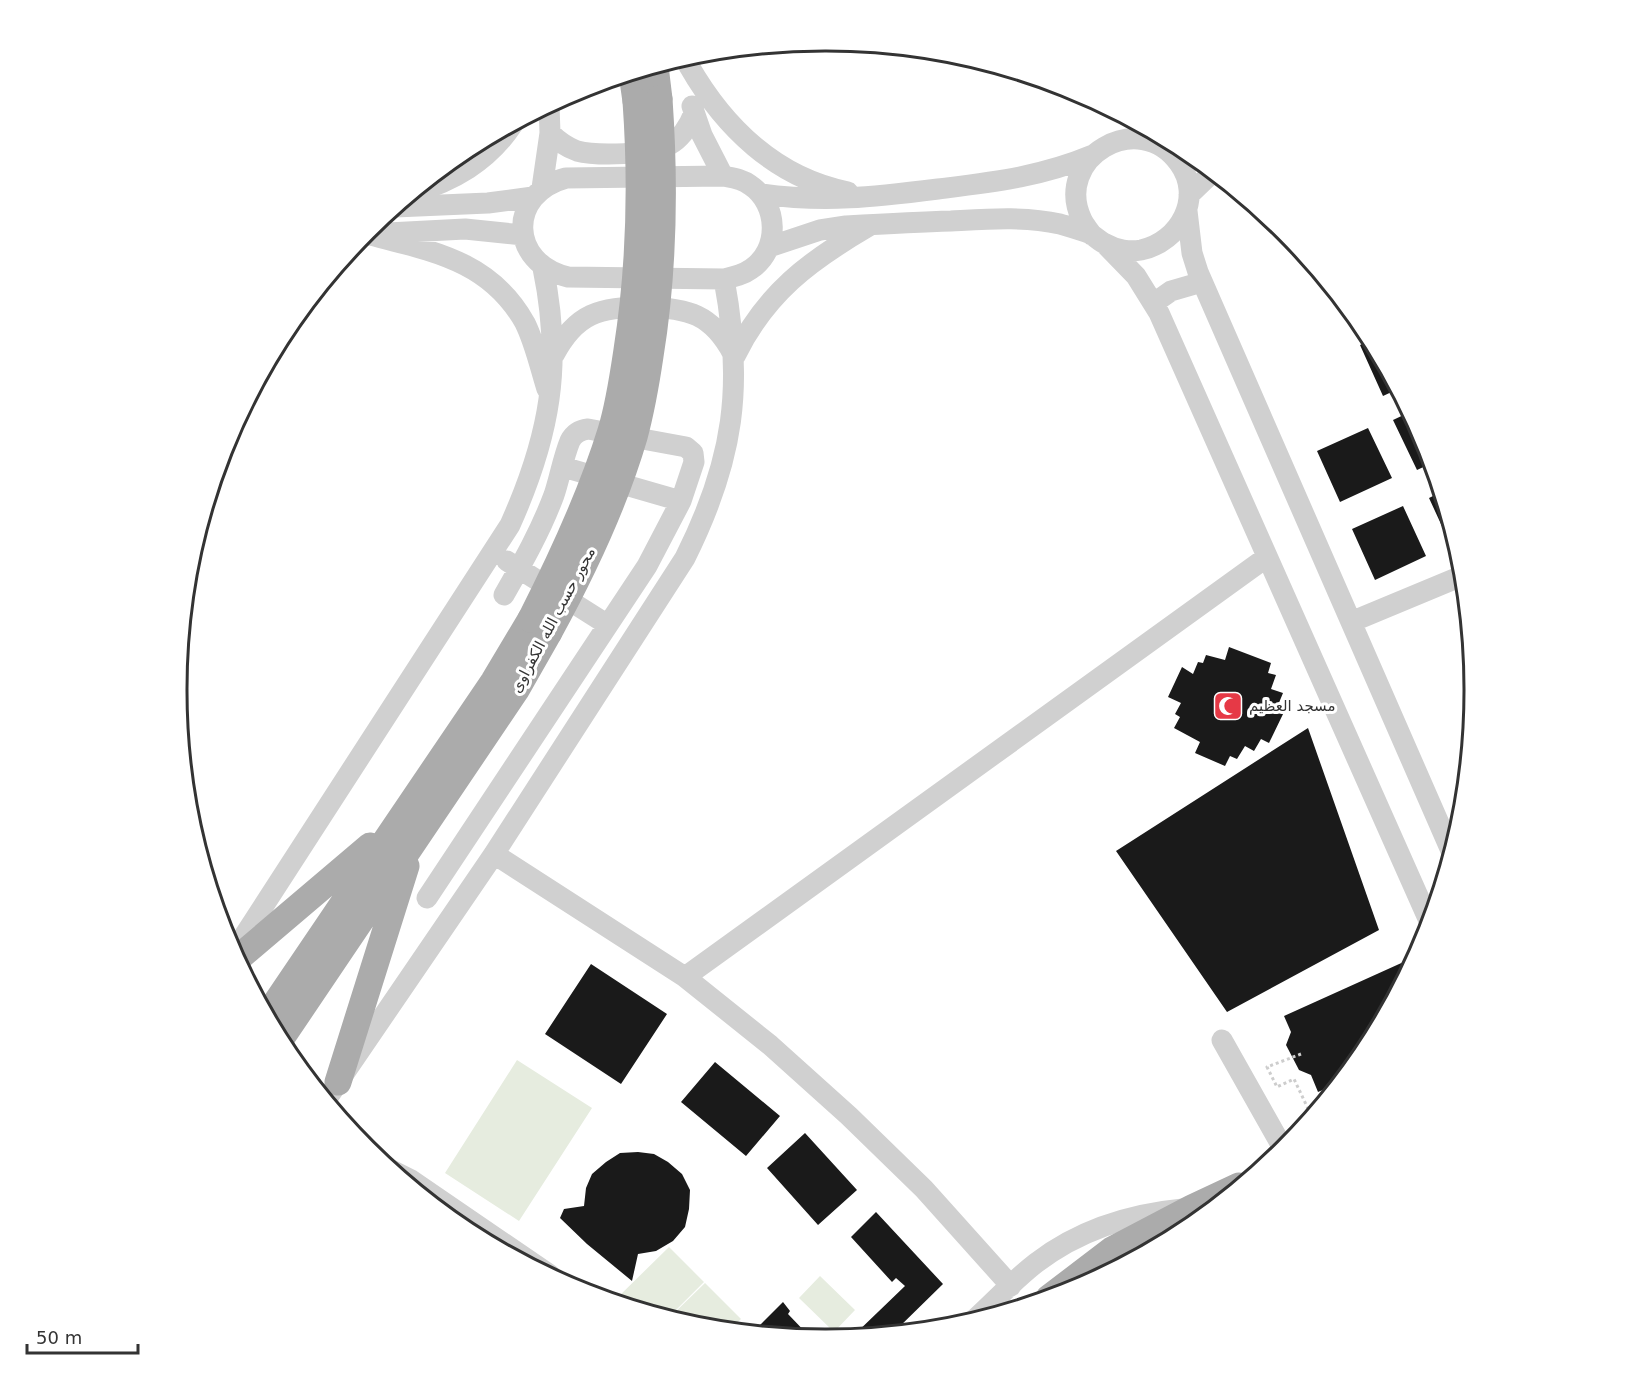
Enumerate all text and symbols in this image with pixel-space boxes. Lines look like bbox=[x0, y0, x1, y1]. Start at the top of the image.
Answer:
street label: محور حسب الله الكفراوى bbox=[507, 544, 599, 696]
mosque icon: مسجد العظيم bbox=[1212, 690, 1244, 722]
place label: مسجد العظيم bbox=[1249, 697, 1336, 715]
scale bar bbox=[27, 1317, 138, 1355]
text: 50 m bbox=[36, 1327, 82, 1348]

